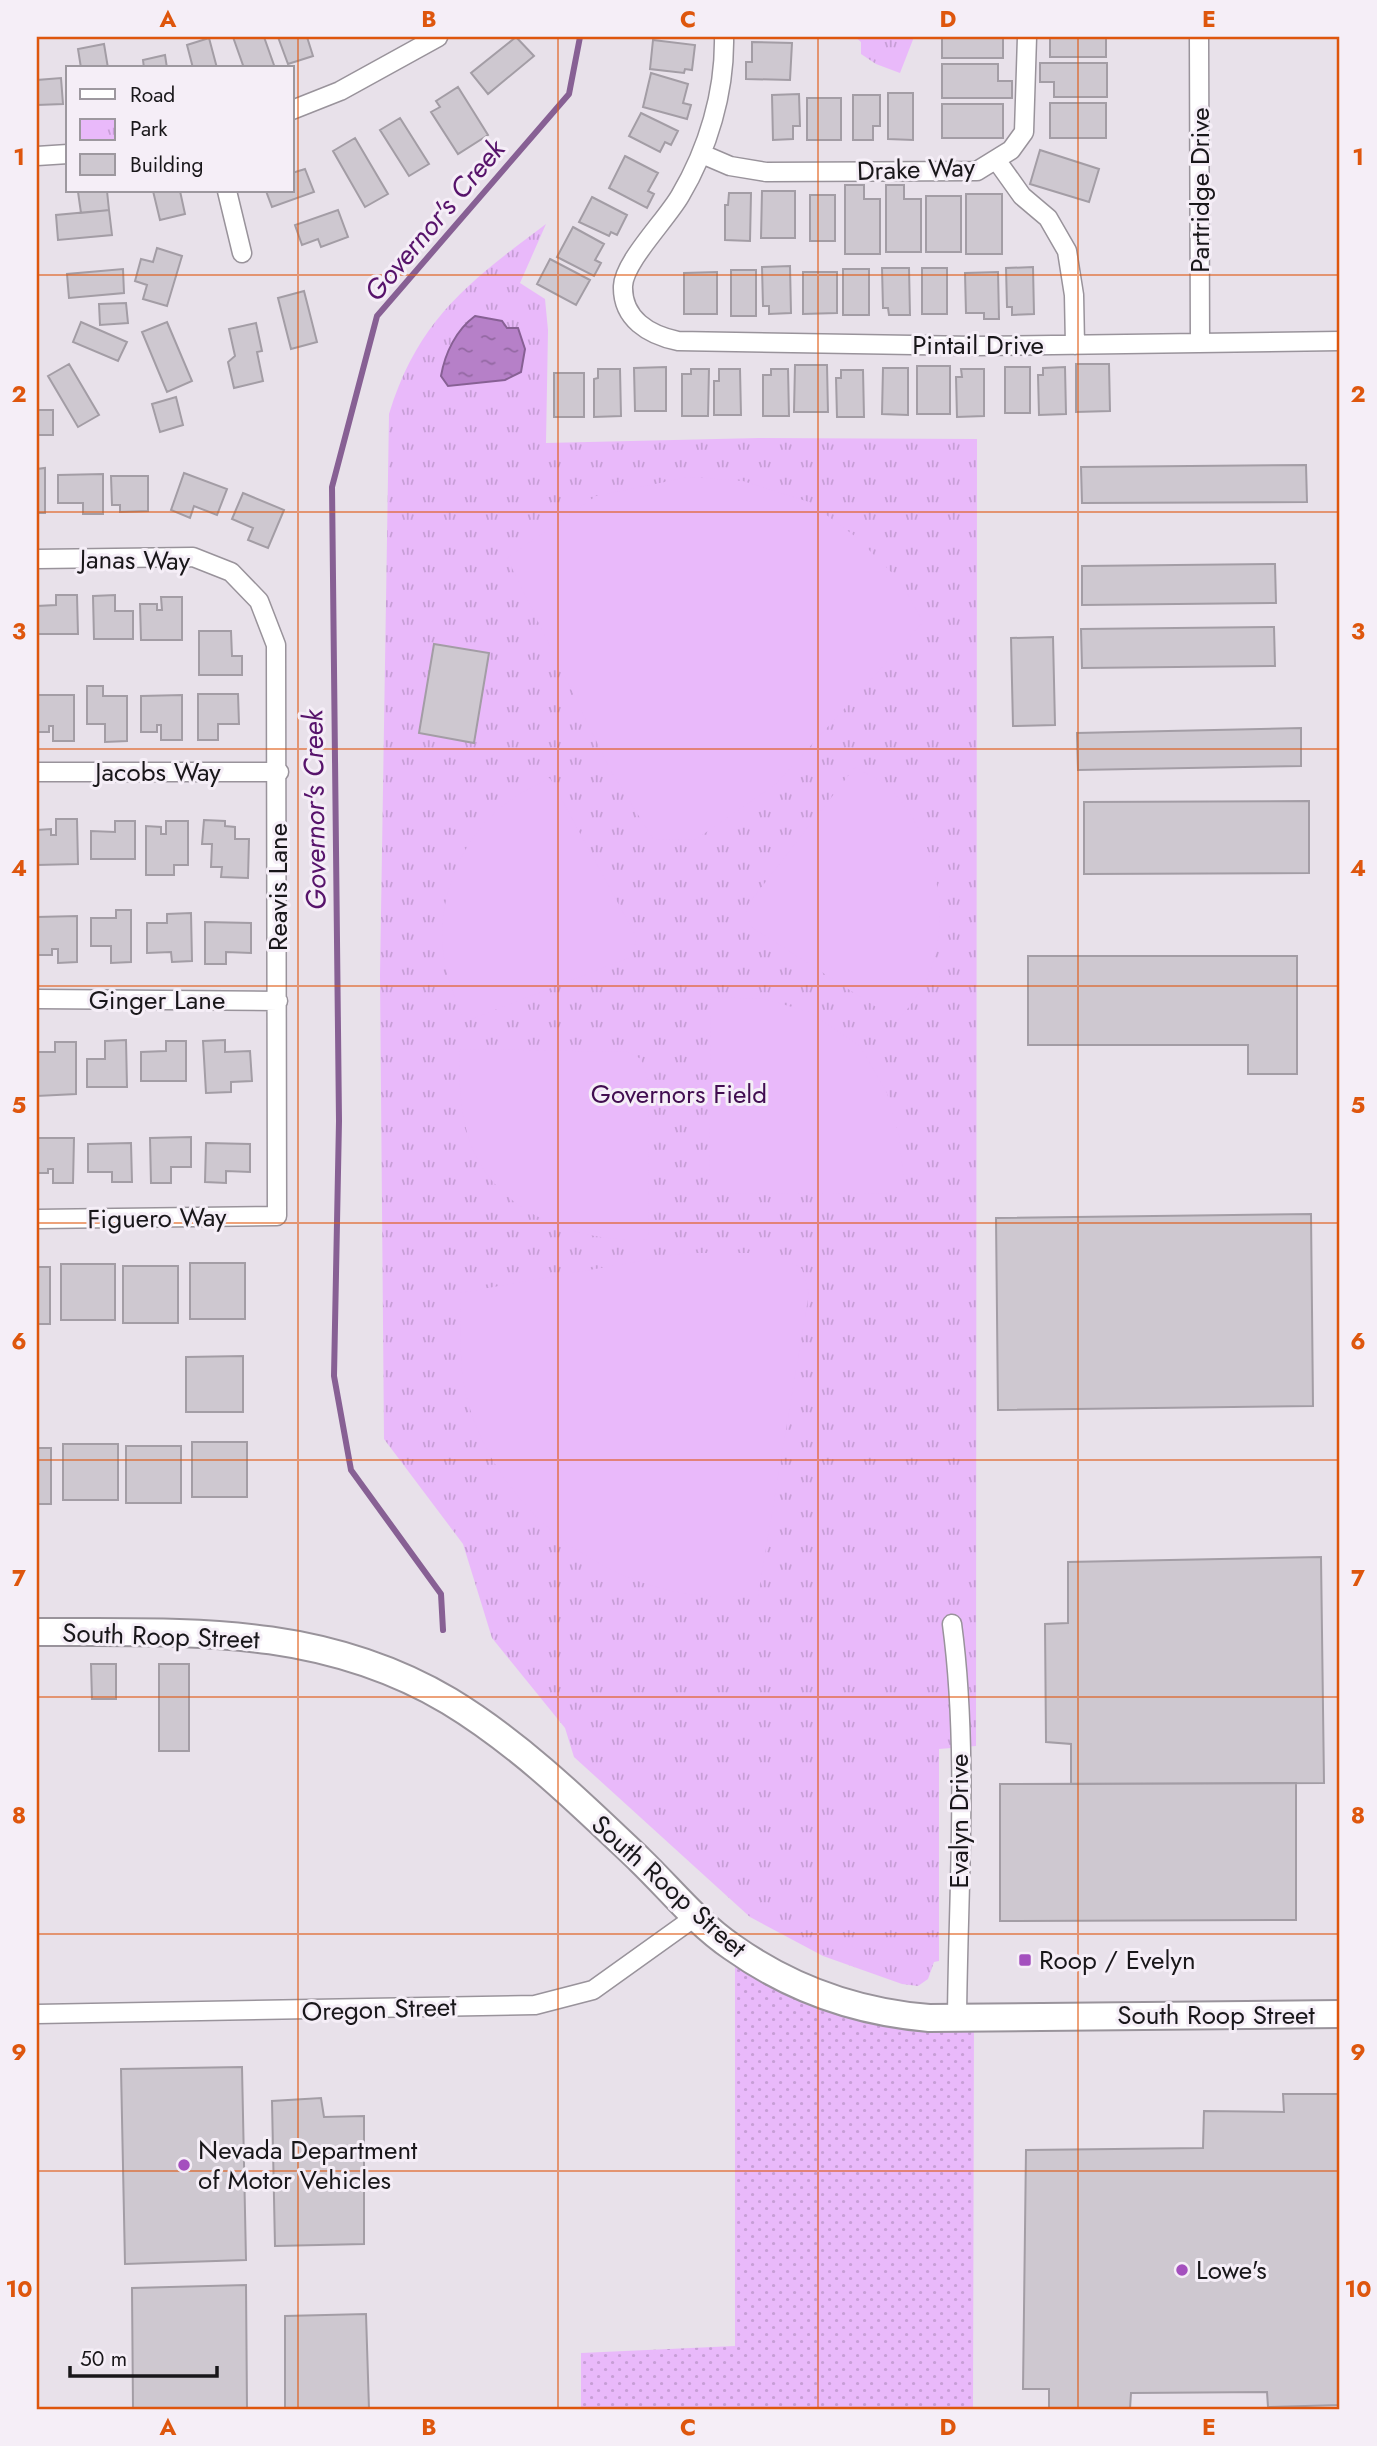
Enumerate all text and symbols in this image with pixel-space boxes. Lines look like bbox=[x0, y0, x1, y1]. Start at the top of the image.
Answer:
text: A bbox=[159, 2, 177, 36]
text: B bbox=[421, 2, 437, 36]
text: C bbox=[680, 2, 696, 36]
text: D bbox=[940, 2, 957, 36]
text: E bbox=[1202, 2, 1216, 36]
legend bbox=[66, 66, 294, 192]
text: Road bbox=[130, 80, 175, 110]
street label: Partridge Drive bbox=[1181, 107, 1219, 273]
text: Park bbox=[130, 114, 168, 144]
water label: Governor's Creek bbox=[354, 130, 515, 310]
text: 1 bbox=[13, 140, 25, 174]
text: 1 bbox=[1352, 140, 1364, 174]
street label: Drake Way bbox=[856, 148, 976, 190]
text: Building bbox=[130, 150, 203, 180]
street label: Pintail Drive bbox=[912, 326, 1044, 364]
text: 2 bbox=[11, 377, 27, 411]
text: 2 bbox=[1350, 377, 1366, 411]
street label: Janas Way bbox=[77, 540, 191, 580]
text: 3 bbox=[12, 614, 26, 648]
text: 3 bbox=[1351, 614, 1365, 648]
water label: Governor's Creek bbox=[292, 708, 337, 911]
street label: Jacobs Way bbox=[92, 753, 221, 791]
street label: Reavis Lane bbox=[259, 823, 297, 951]
text: 4 bbox=[11, 851, 27, 885]
text: 4 bbox=[1350, 851, 1366, 885]
street label: Ginger Lane bbox=[89, 981, 225, 1019]
park label: Governors Field bbox=[591, 1075, 767, 1113]
text: 5 bbox=[12, 1088, 26, 1122]
text: 5 bbox=[1351, 1088, 1365, 1122]
street label: Figuero Way bbox=[87, 1198, 227, 1238]
text: 6 bbox=[11, 1324, 27, 1358]
text: 6 bbox=[1350, 1324, 1366, 1358]
text: 7 bbox=[12, 1561, 26, 1595]
text: 7 bbox=[1351, 1561, 1365, 1595]
street label: South Roop Street bbox=[62, 1614, 261, 1658]
street label: Evalyn Drive bbox=[940, 1754, 978, 1888]
text: 8 bbox=[12, 1798, 26, 1832]
text: 8 bbox=[1351, 1798, 1365, 1832]
street label: South Roop Street bbox=[583, 1806, 756, 1967]
place label: Roop / Evelyn bbox=[1039, 1941, 1196, 1979]
marker: Roop / Evelyn bbox=[1017, 1952, 1033, 1968]
street label: Oregon Street bbox=[301, 1987, 458, 2031]
street label: South Roop Street bbox=[1117, 1996, 1315, 2034]
text: 9 bbox=[11, 2035, 27, 2069]
text: 9 bbox=[1350, 2035, 1366, 2069]
place label: Nevada Department of Motor Vehicles bbox=[198, 2131, 418, 2199]
marker: Nevada Department of Motor Vehicles bbox=[176, 2157, 192, 2173]
place label: Lowe's bbox=[1196, 2251, 1267, 2289]
marker: Lowe's bbox=[1174, 2262, 1190, 2278]
text: 10 bbox=[6, 2272, 32, 2306]
text: 10 bbox=[1345, 2272, 1371, 2306]
scale bar bbox=[70, 2334, 217, 2378]
text: 50 m bbox=[80, 2344, 127, 2374]
text: A bbox=[159, 2410, 177, 2444]
text: B bbox=[421, 2410, 437, 2444]
text: C bbox=[680, 2410, 696, 2444]
text: D bbox=[940, 2410, 957, 2444]
text: E bbox=[1202, 2410, 1216, 2444]

